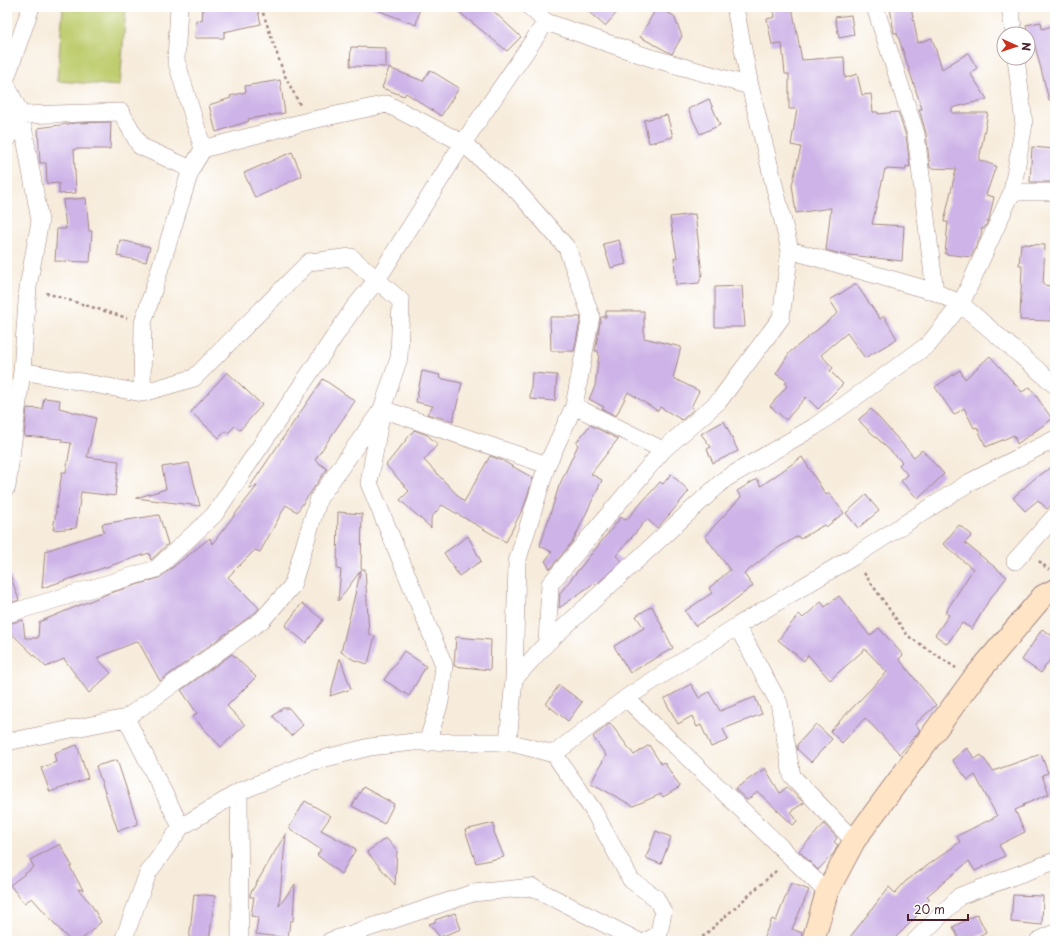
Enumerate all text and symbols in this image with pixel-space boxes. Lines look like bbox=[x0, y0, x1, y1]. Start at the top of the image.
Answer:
north arrow bbox=[996, 26, 1036, 66]
text: N bbox=[1018, 42, 1035, 52]
scale bar bbox=[908, 896, 968, 922]
text: 20 m bbox=[914, 900, 945, 918]

